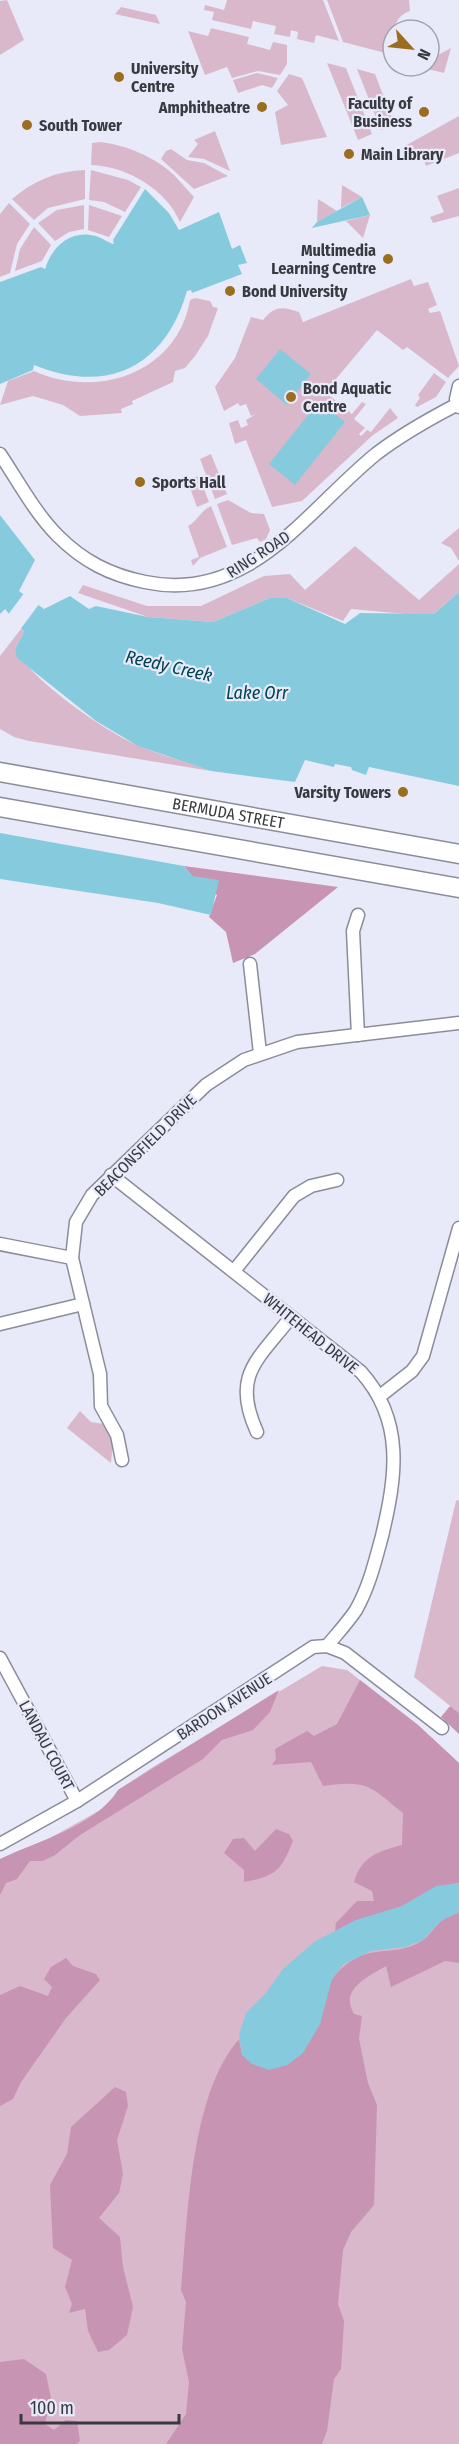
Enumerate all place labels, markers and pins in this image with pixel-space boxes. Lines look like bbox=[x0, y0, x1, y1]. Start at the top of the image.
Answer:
place label: University Centre bbox=[131, 59, 199, 96]
marker: University Centre bbox=[112, 70, 126, 84]
place label: Faculty of Business bbox=[348, 94, 414, 131]
place label: Amphitheatre bbox=[158, 98, 250, 117]
marker: Amphitheatre bbox=[255, 100, 269, 114]
marker: Faculty of Business bbox=[417, 105, 431, 119]
place label: South Tower bbox=[39, 116, 122, 135]
marker: South Tower bbox=[20, 118, 34, 132]
place label: Main Library bbox=[361, 145, 444, 164]
marker: Main Library bbox=[342, 147, 356, 161]
place label: Multimedia Learning Centre bbox=[271, 241, 376, 278]
marker: Multimedia Learning Centre bbox=[381, 252, 395, 266]
place label: Bond University bbox=[242, 282, 348, 301]
marker: Bond University bbox=[223, 284, 237, 298]
place label: Bond Aquatic Centre bbox=[303, 379, 391, 416]
marker: Bond Aquatic Centre bbox=[284, 390, 298, 404]
place label: Sports Hall bbox=[152, 473, 226, 492]
marker: Sports Hall bbox=[133, 475, 147, 489]
place label: Varsity Towers bbox=[294, 783, 391, 802]
marker: Varsity Towers bbox=[396, 785, 410, 799]

